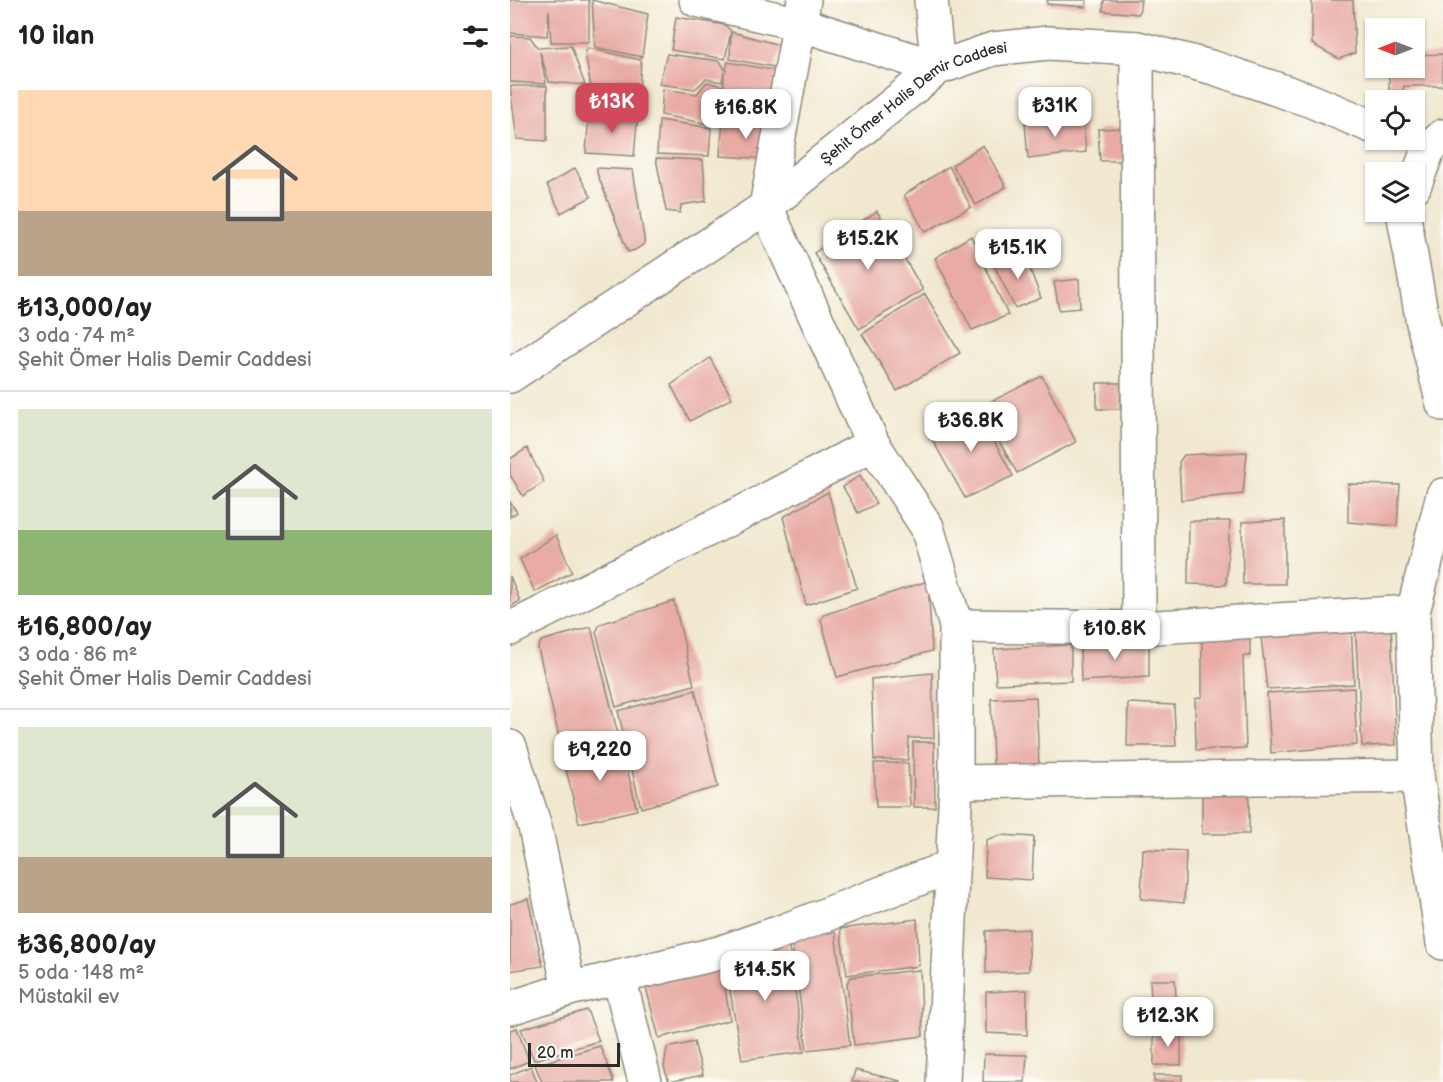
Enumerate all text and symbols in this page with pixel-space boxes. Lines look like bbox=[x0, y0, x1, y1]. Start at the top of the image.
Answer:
north arrow bbox=[1365, 18, 1425, 78]
map controls bbox=[1365, 18, 1425, 222]
icon: filters bbox=[459, 20, 492, 53]
text: 10 ilan bbox=[18, 21, 95, 52]
street label: Şehit Ömer Halis Demir Caddesi bbox=[817, 38, 1008, 169]
pin: ₺13K bbox=[576, 83, 648, 134]
pin: ₺31K bbox=[1019, 87, 1091, 138]
pin: ₺16.8K bbox=[697, 89, 795, 140]
text: ₺13K bbox=[589, 90, 635, 114]
button: locate bbox=[1365, 90, 1425, 150]
text: ₺31K bbox=[1032, 94, 1078, 118]
text: ₺16.8K bbox=[715, 96, 777, 120]
icon: home bbox=[201, 129, 309, 237]
button: layers bbox=[1365, 162, 1425, 222]
pin: ₺15.2K bbox=[819, 220, 917, 271]
text: ₺15.2K bbox=[837, 227, 899, 251]
pin: ₺15.1K bbox=[969, 229, 1067, 280]
text: ₺15.1K bbox=[989, 236, 1047, 260]
text: ₺13,000/ay bbox=[18, 293, 152, 324]
text: 3 oda · 74 m² bbox=[18, 324, 135, 348]
text: Şehit Ömer Halis Demir Caddesi bbox=[18, 348, 312, 372]
pin: ₺36.8K bbox=[922, 402, 1020, 453]
text: ₺36.8K bbox=[938, 409, 1004, 433]
icon: home bbox=[201, 448, 309, 556]
pin: ₺10.8K bbox=[1066, 610, 1164, 661]
text: ₺16,800/ay bbox=[18, 612, 152, 643]
text: ₺10.8K bbox=[1084, 617, 1146, 641]
text: 3 oda · 86 m² bbox=[18, 643, 137, 667]
text: Şehit Ömer Halis Demir Caddesi bbox=[18, 667, 312, 691]
pin: ₺9,220 bbox=[551, 731, 649, 782]
text: ₺9,220 bbox=[568, 738, 632, 762]
icon: home bbox=[201, 766, 309, 874]
text: ₺36,800/ay bbox=[18, 930, 156, 961]
pin: ₺14.5K bbox=[716, 951, 814, 1002]
text: ₺14.5K bbox=[734, 958, 796, 982]
text: 5 oda · 148 m² bbox=[18, 961, 144, 985]
text: Müstakil ev bbox=[18, 985, 119, 1009]
pin: ₺12.3K bbox=[1119, 997, 1217, 1048]
text: ₺12.3K bbox=[1137, 1004, 1199, 1028]
scale bar bbox=[528, 1040, 620, 1068]
text: 20 m bbox=[537, 1044, 573, 1063]

